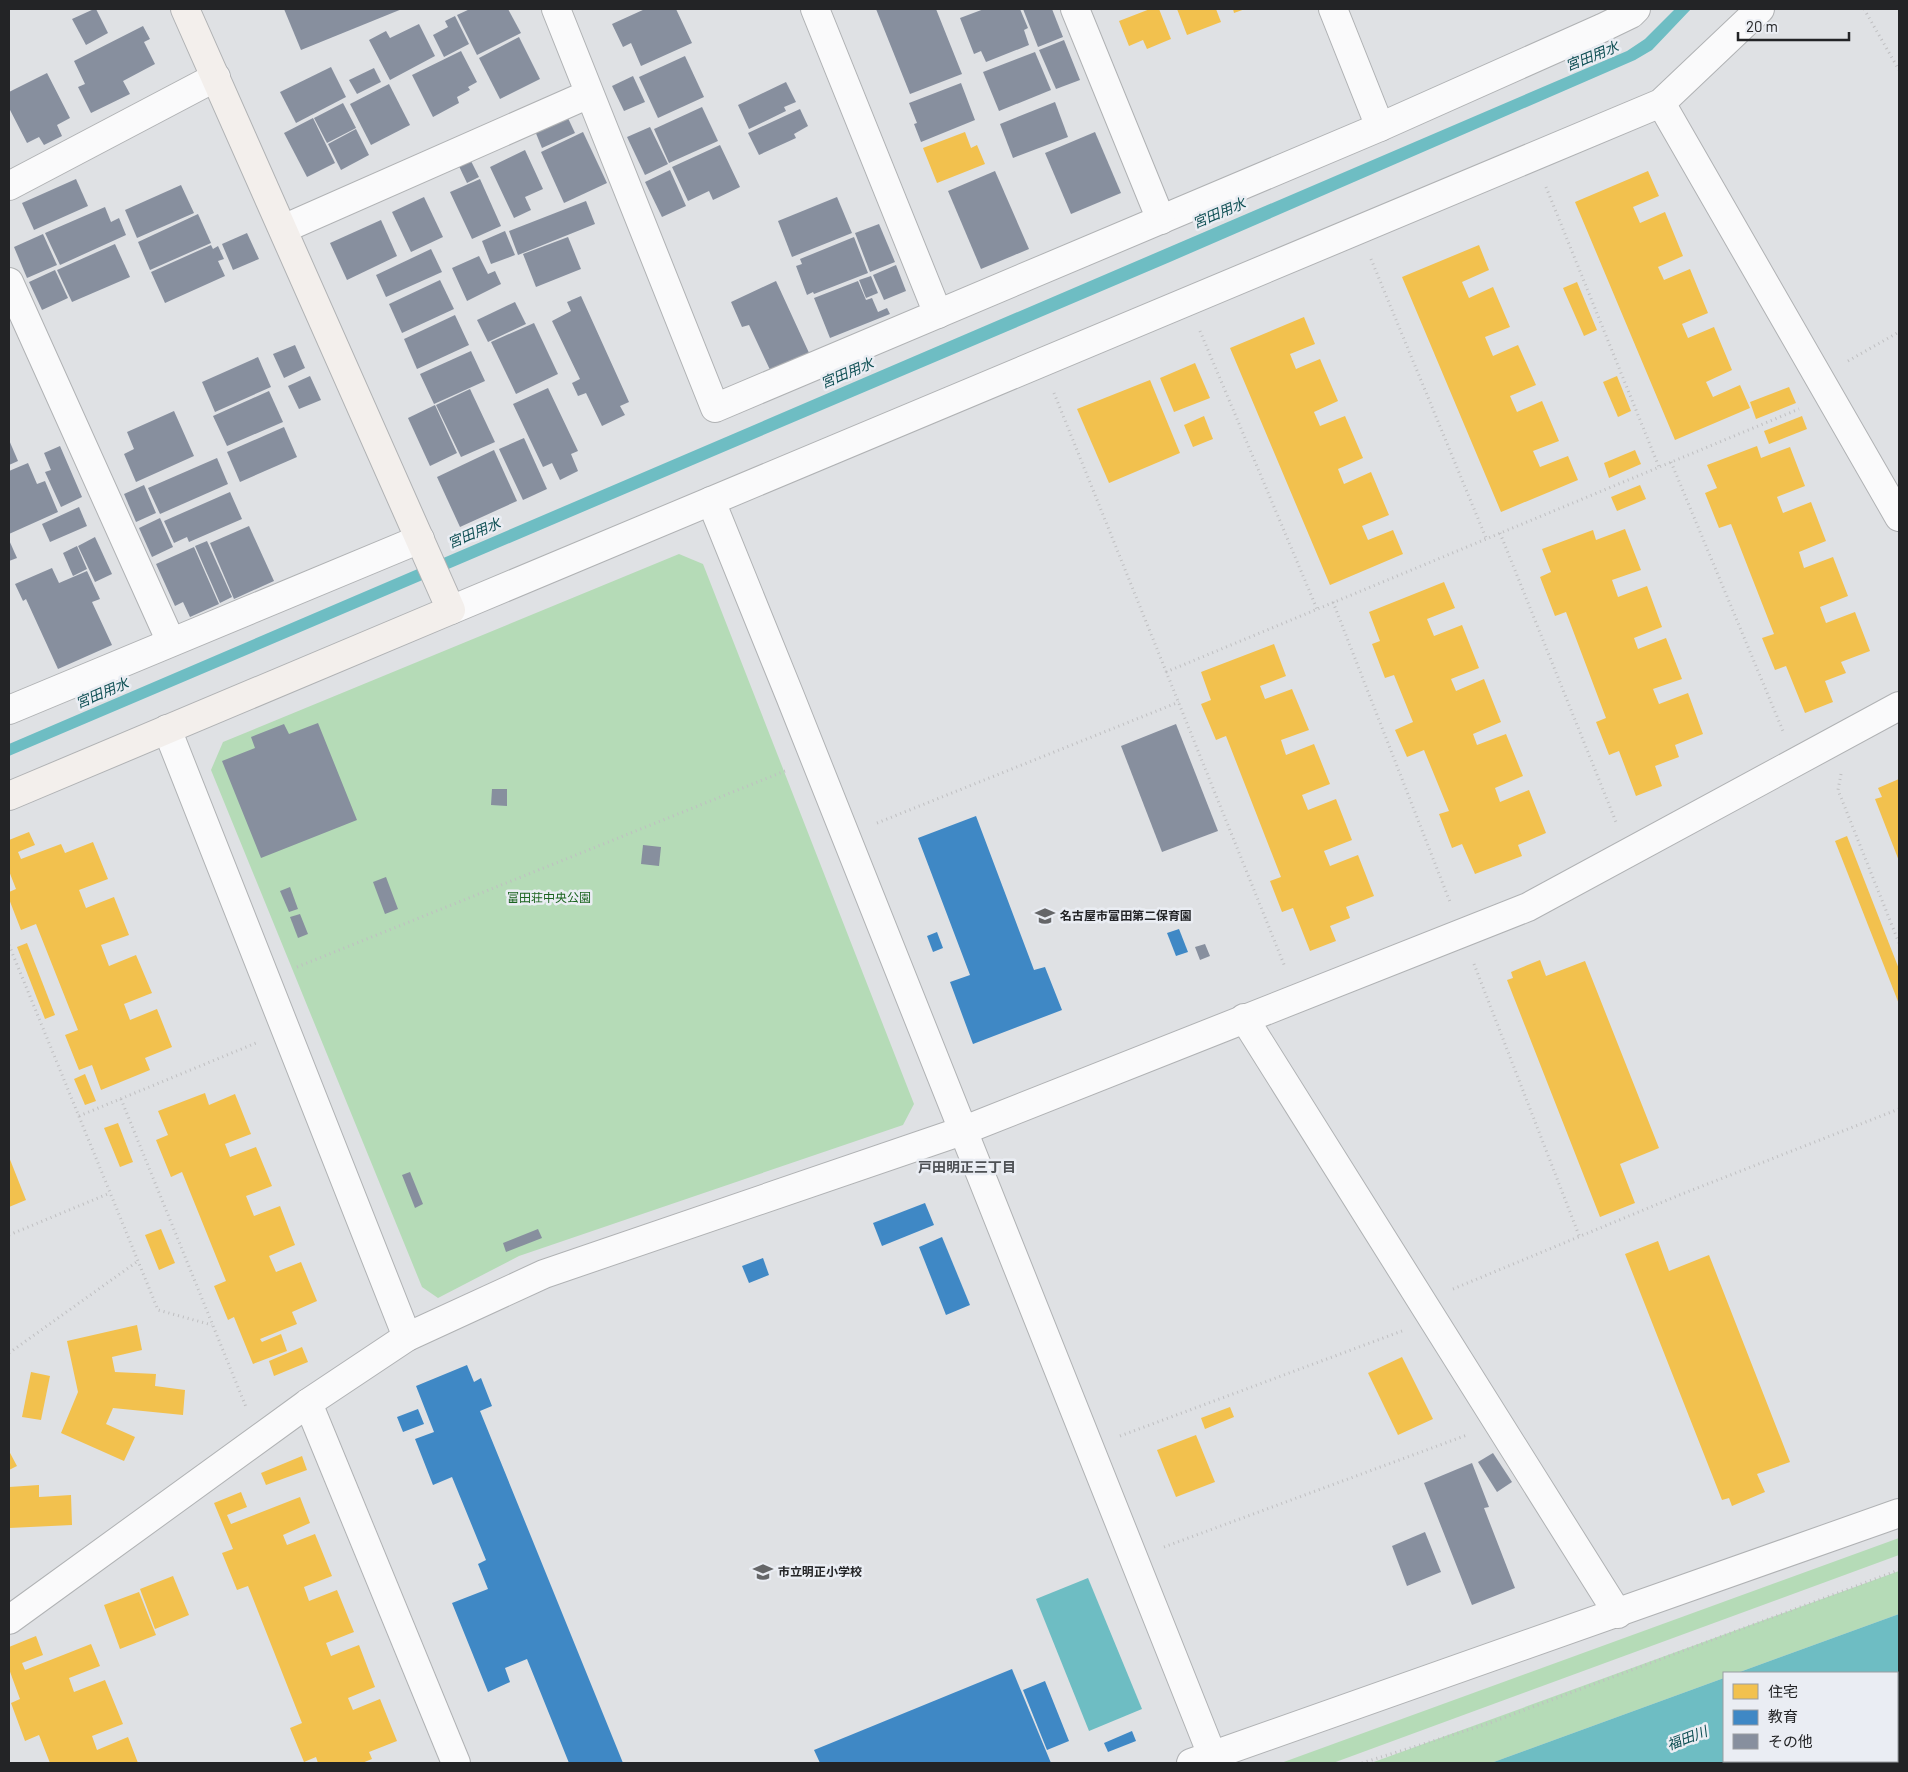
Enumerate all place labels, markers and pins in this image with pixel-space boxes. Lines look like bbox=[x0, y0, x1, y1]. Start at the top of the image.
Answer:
school or university icon: 名古屋市富田第二保育園 bbox=[1034, 905, 1056, 927]
place label: 名古屋市富田第二保育園 bbox=[1060, 908, 1192, 922]
school or university icon: 市立明正小学校 bbox=[752, 1561, 774, 1583]
place label: 市立明正小学校 bbox=[778, 1564, 862, 1578]

